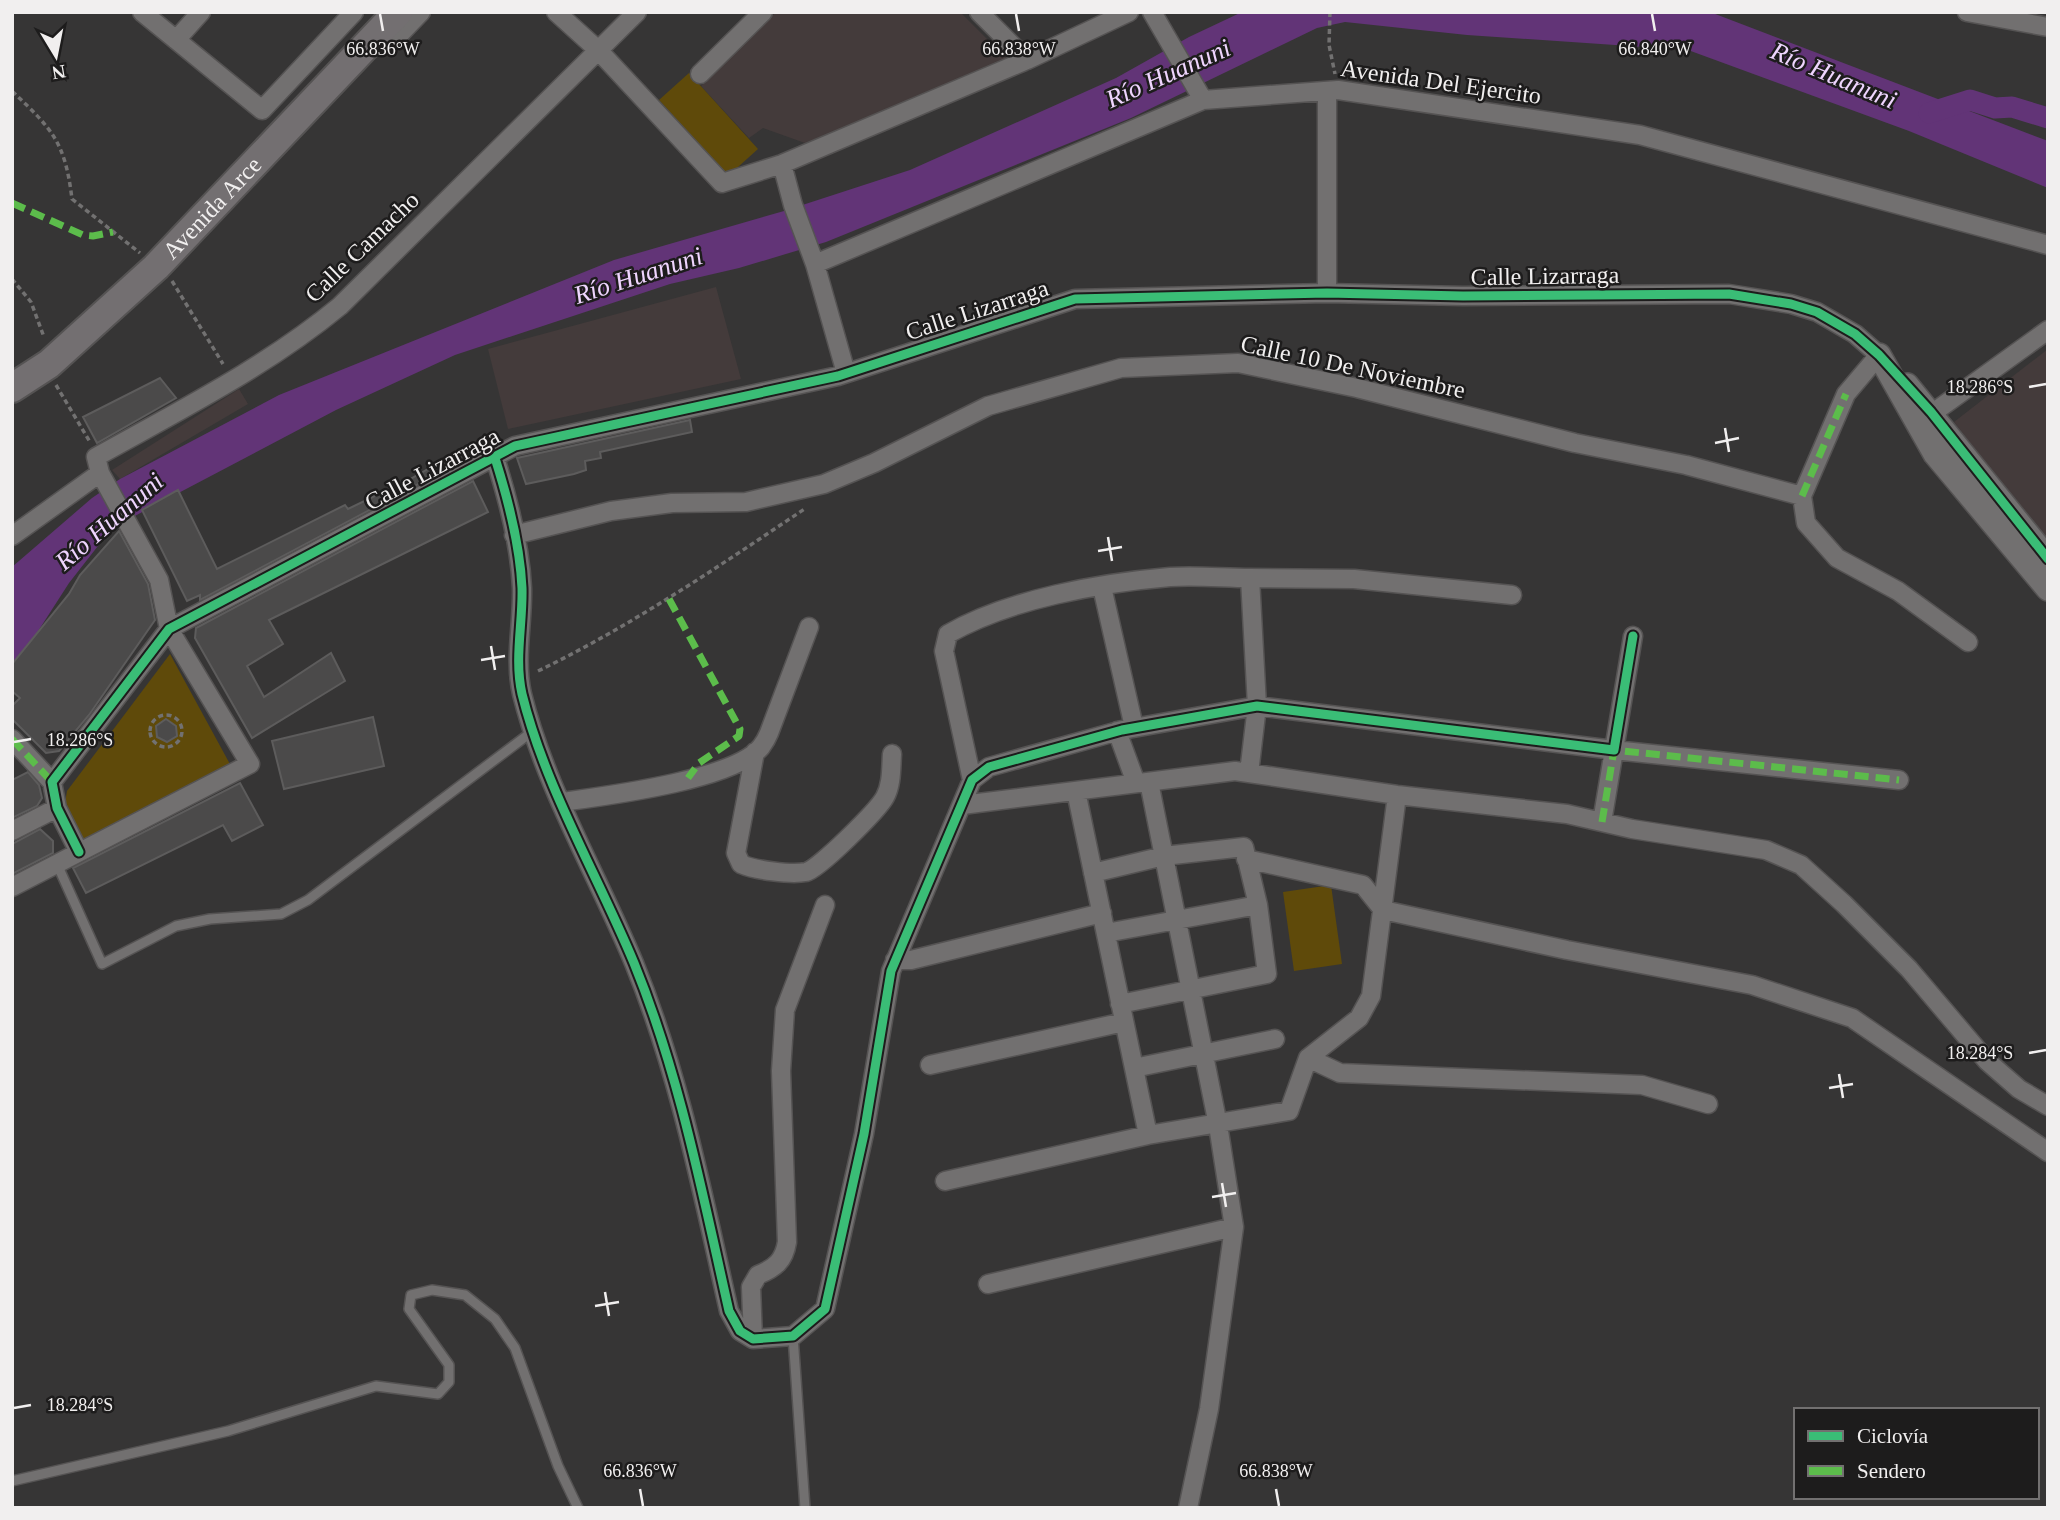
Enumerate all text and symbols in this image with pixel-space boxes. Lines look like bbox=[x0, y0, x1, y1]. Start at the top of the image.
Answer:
north arrow bbox=[21, 21, 91, 91]
water label: Río Huanuni bbox=[1100, 33, 1235, 114]
water label: Río Huanuni bbox=[1766, 36, 1901, 115]
text: 66.836°W bbox=[346, 39, 420, 59]
text: 66.838°W bbox=[982, 39, 1056, 59]
text: 66.840°W bbox=[1618, 39, 1692, 59]
street label: Avenida Del Ejercito bbox=[1339, 55, 1543, 109]
text: N bbox=[50, 61, 67, 84]
street label: Avenida Arce bbox=[158, 151, 267, 264]
street label: Calle Camacho bbox=[300, 186, 424, 308]
water label: Río Huanuni bbox=[569, 241, 706, 310]
street label: Calle Lizarraga bbox=[1470, 262, 1620, 290]
street label: Calle Lizarraga bbox=[902, 275, 1052, 345]
street label: Calle 10 De Noviembre bbox=[1238, 331, 1468, 403]
text: 18.286°S bbox=[1947, 377, 2013, 397]
street label: Calle Lizarraga bbox=[360, 422, 504, 515]
water label: Río Huanuni bbox=[49, 467, 169, 577]
text: 18.286°S bbox=[47, 730, 113, 750]
text: 18.284°S bbox=[1947, 1043, 2013, 1063]
text: 18.284°S bbox=[47, 1395, 113, 1415]
legend bbox=[1794, 1408, 2039, 1499]
text: Ciclovía bbox=[1857, 1424, 1929, 1448]
text: Sendero bbox=[1857, 1459, 1926, 1483]
text: 66.836°W bbox=[603, 1461, 677, 1481]
text: 66.838°W bbox=[1239, 1461, 1313, 1481]

